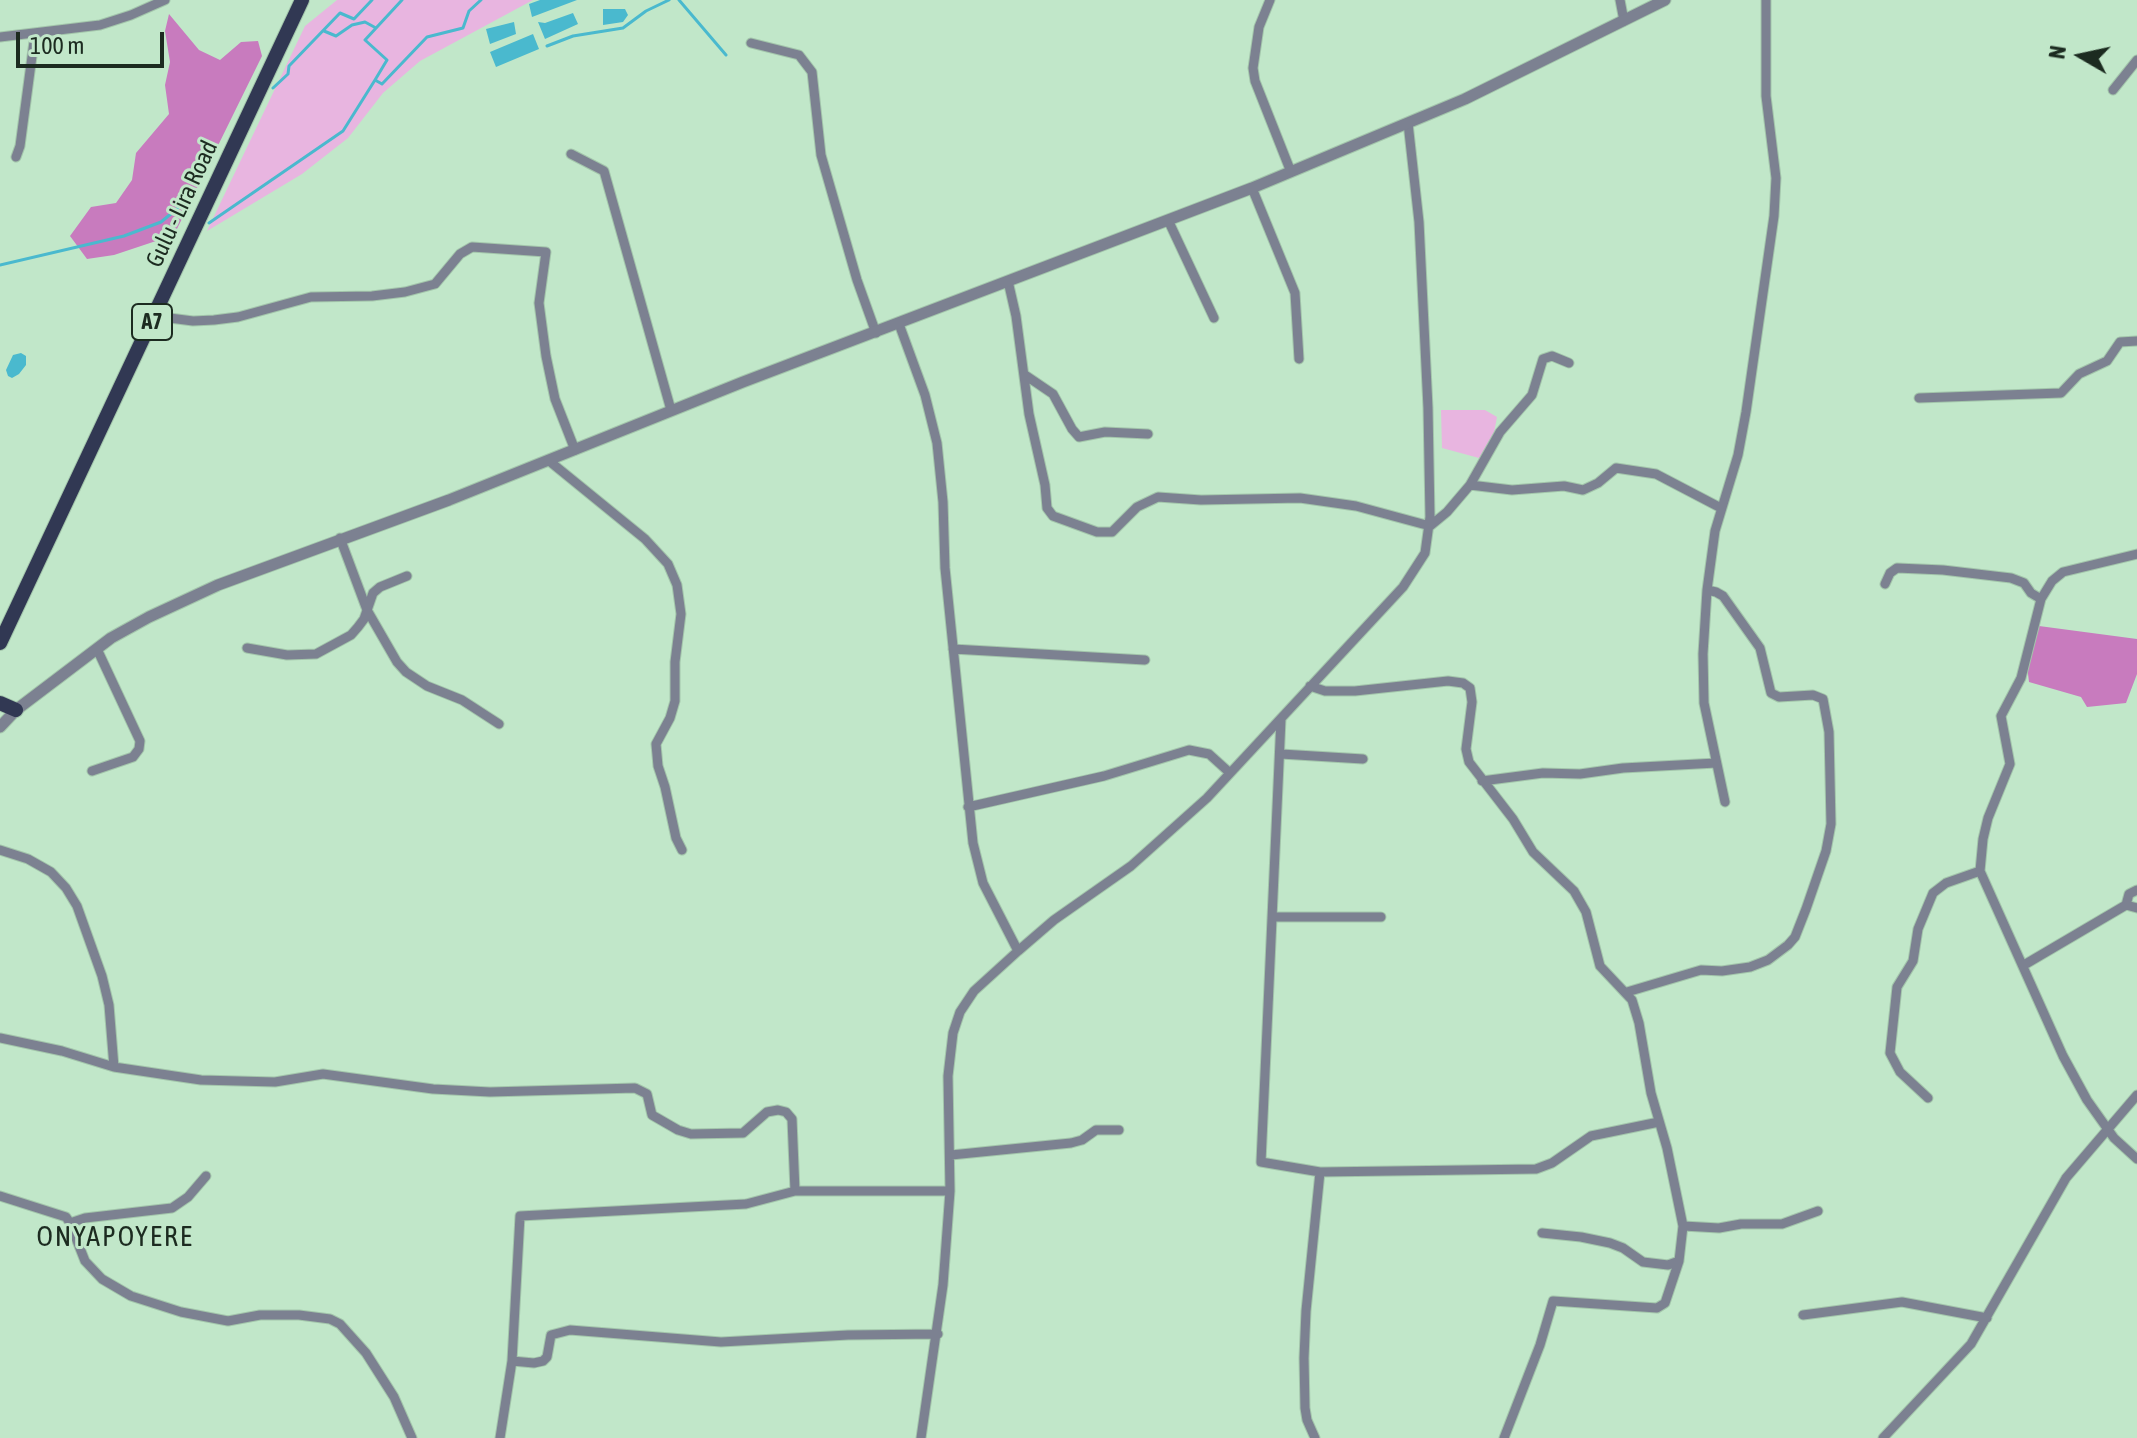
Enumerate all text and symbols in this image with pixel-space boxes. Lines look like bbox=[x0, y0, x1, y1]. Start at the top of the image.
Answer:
scale bar bbox=[20, 16, 168, 66]
north arrow bbox=[2041, 16, 2121, 96]
text: 100 m bbox=[30, 32, 84, 59]
text: N bbox=[2043, 44, 2071, 61]
street label: Gulu - Lira Road bbox=[140, 136, 224, 272]
road number: A7 bbox=[132, 304, 172, 340]
district label: ONYAPOYERE bbox=[36, 1220, 194, 1254]

